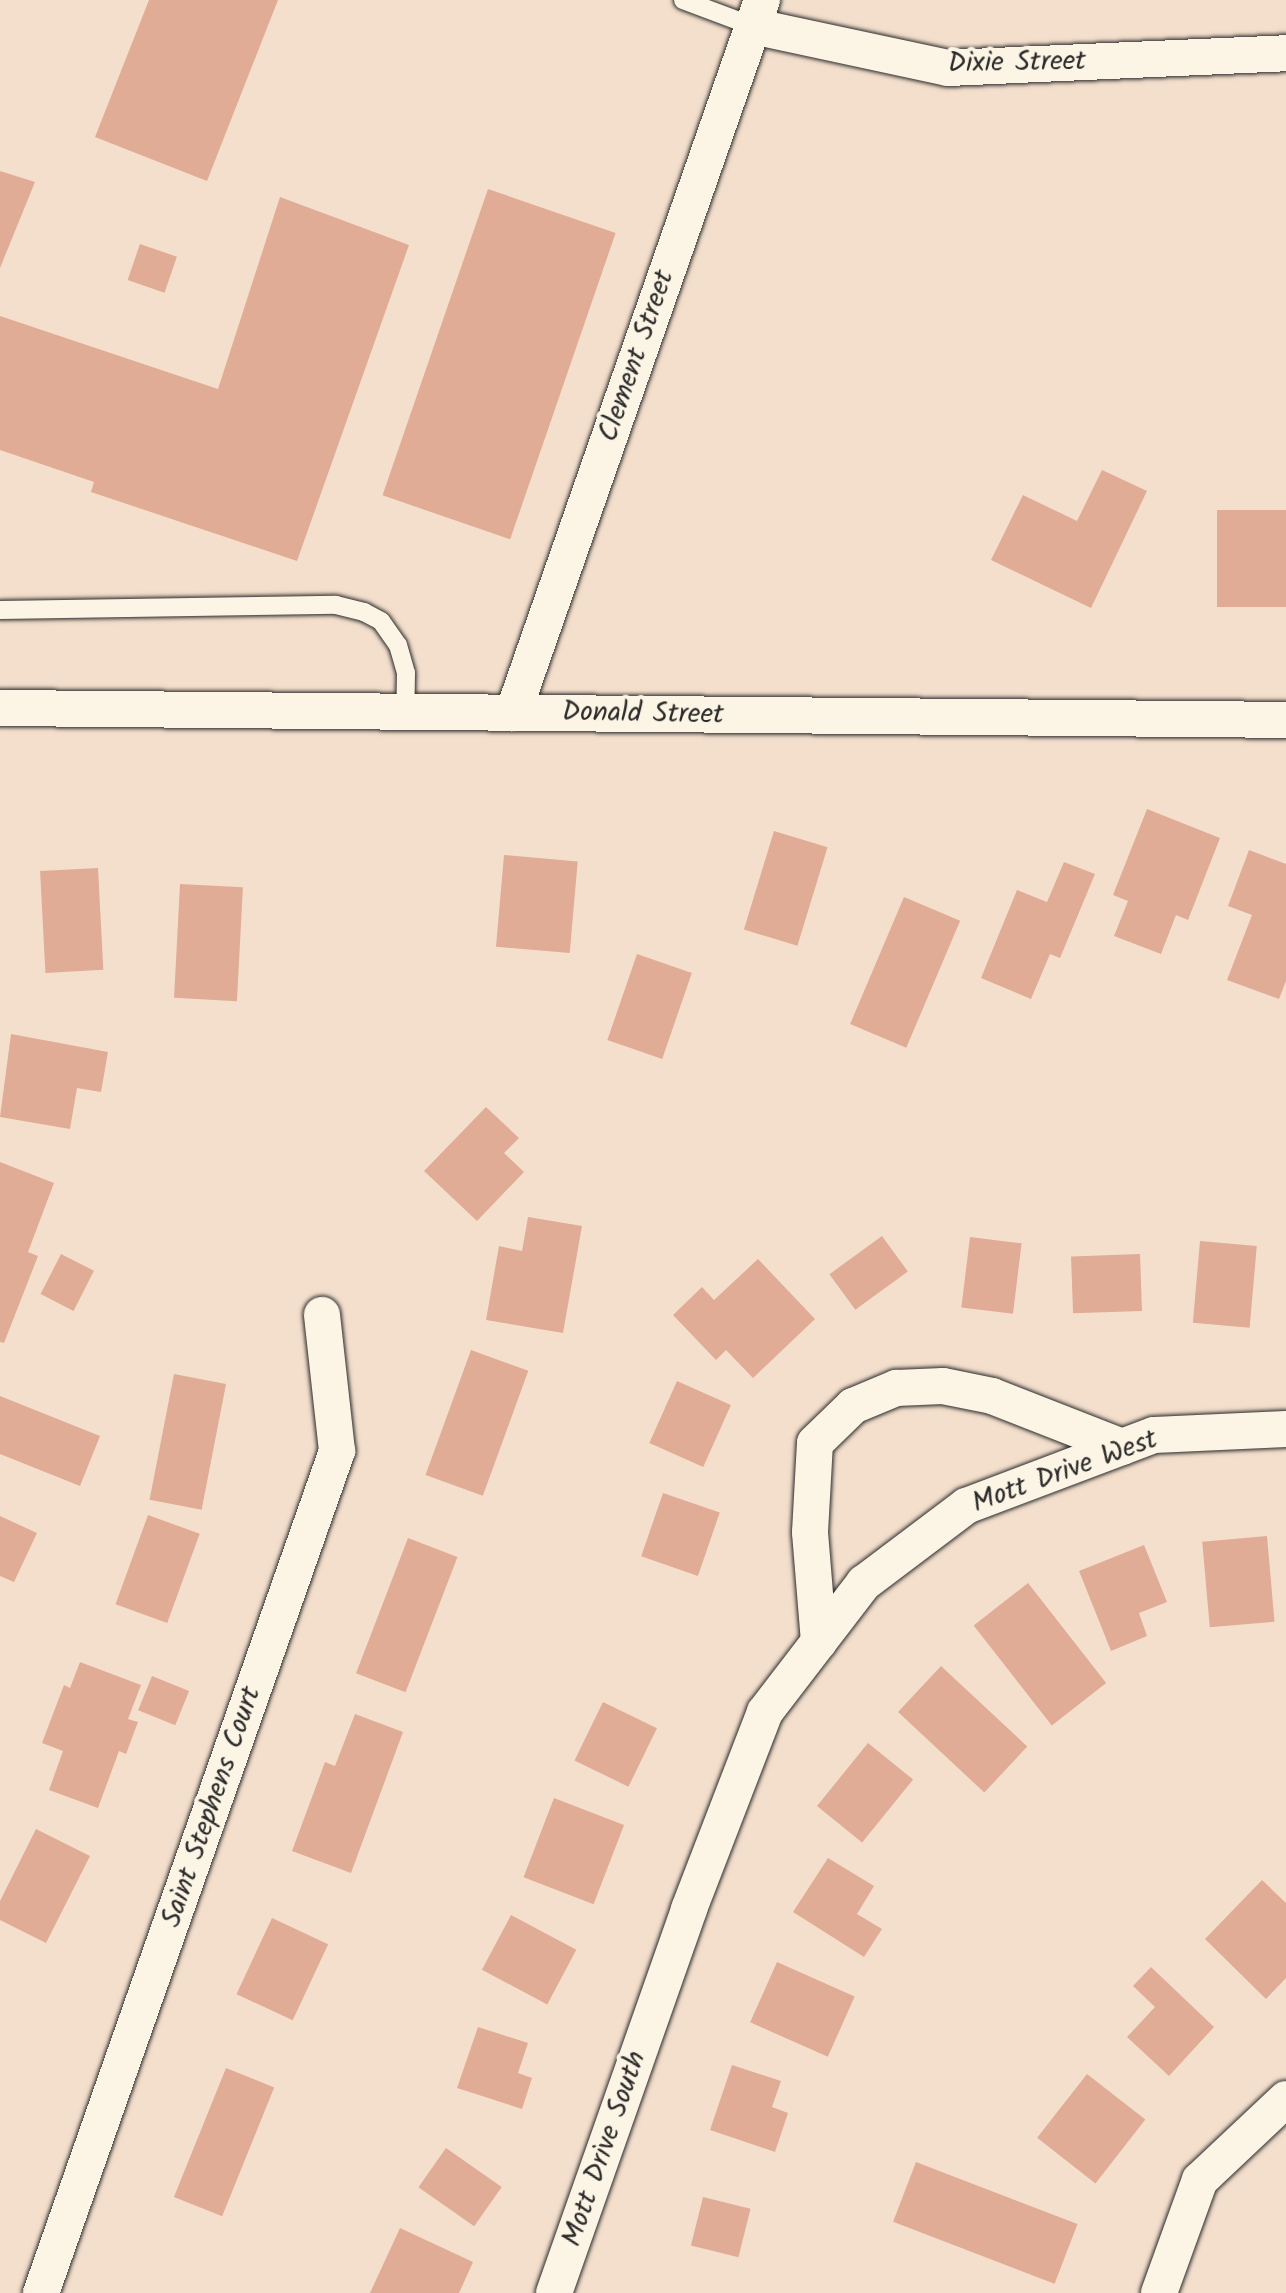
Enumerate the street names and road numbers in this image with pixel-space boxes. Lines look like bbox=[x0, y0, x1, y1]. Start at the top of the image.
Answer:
street label: Dixie Street bbox=[948, 45, 1086, 81]
street label: Clement Street bbox=[592, 266, 682, 446]
street label: Donald Street bbox=[562, 696, 724, 732]
street label: Mott Drive West bbox=[968, 1423, 1162, 1521]
street label: Saint Stephens Court bbox=[155, 1682, 269, 1932]
street label: Mott Drive South bbox=[556, 2047, 654, 2251]

